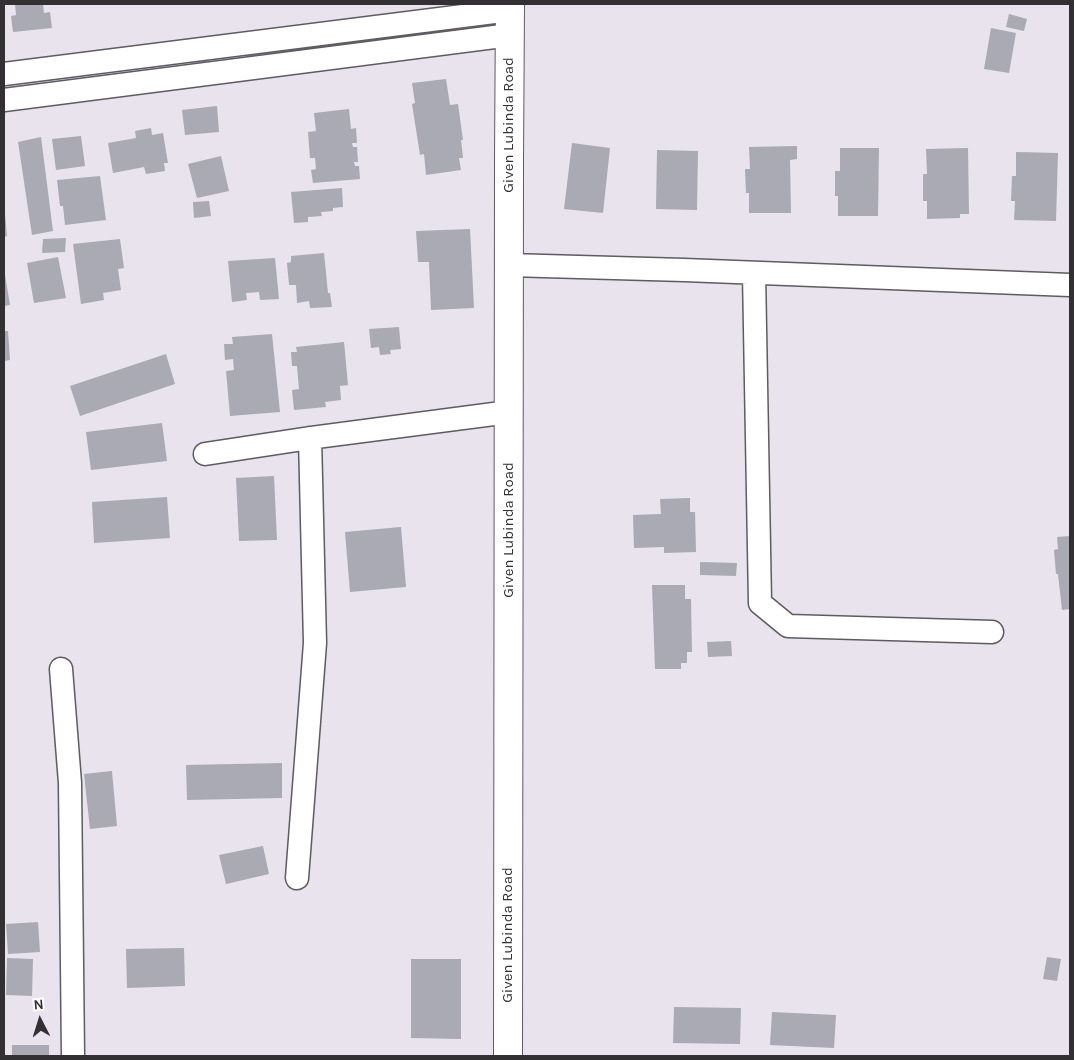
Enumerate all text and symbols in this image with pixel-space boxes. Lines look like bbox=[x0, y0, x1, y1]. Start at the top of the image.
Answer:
street label: Given Lubinda Road bbox=[500, 57, 518, 193]
street label: Given Lubinda Road bbox=[500, 462, 518, 598]
street label: Given Lubinda Road bbox=[499, 867, 517, 1003]
north arrow bbox=[15, 995, 65, 1045]
text: N bbox=[33, 996, 44, 1013]

